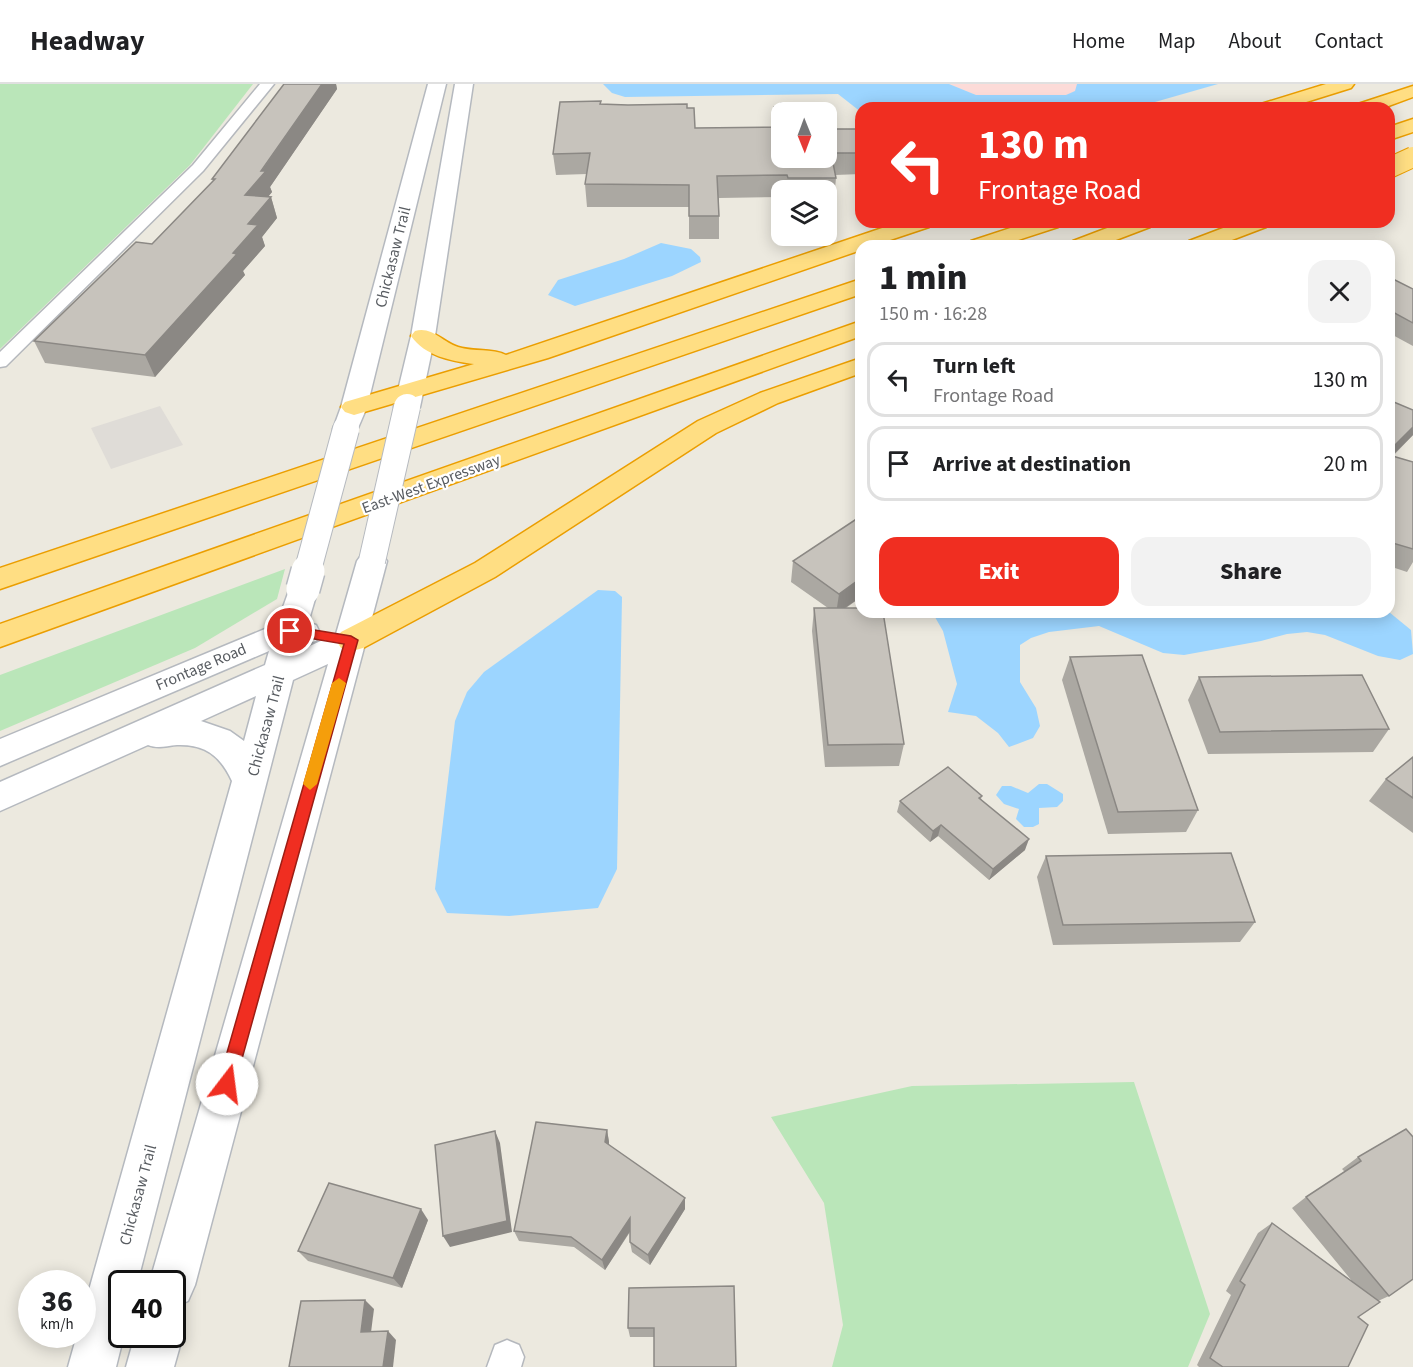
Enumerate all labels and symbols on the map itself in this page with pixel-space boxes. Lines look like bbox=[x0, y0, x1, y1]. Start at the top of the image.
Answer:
north arrow bbox=[771, 102, 837, 168]
street label: Chickasaw Trail bbox=[370, 204, 416, 310]
street label: East-West Expressway bbox=[359, 449, 504, 519]
pin bbox=[264, 605, 315, 656]
street label: Frontage Road bbox=[152, 638, 250, 696]
street label: Chickasaw Trail bbox=[242, 673, 290, 779]
position arrow bbox=[195, 1052, 259, 1116]
street label: Chickasaw Trail bbox=[114, 1142, 162, 1248]
speed limit sign: 40 bbox=[108, 1270, 186, 1348]

